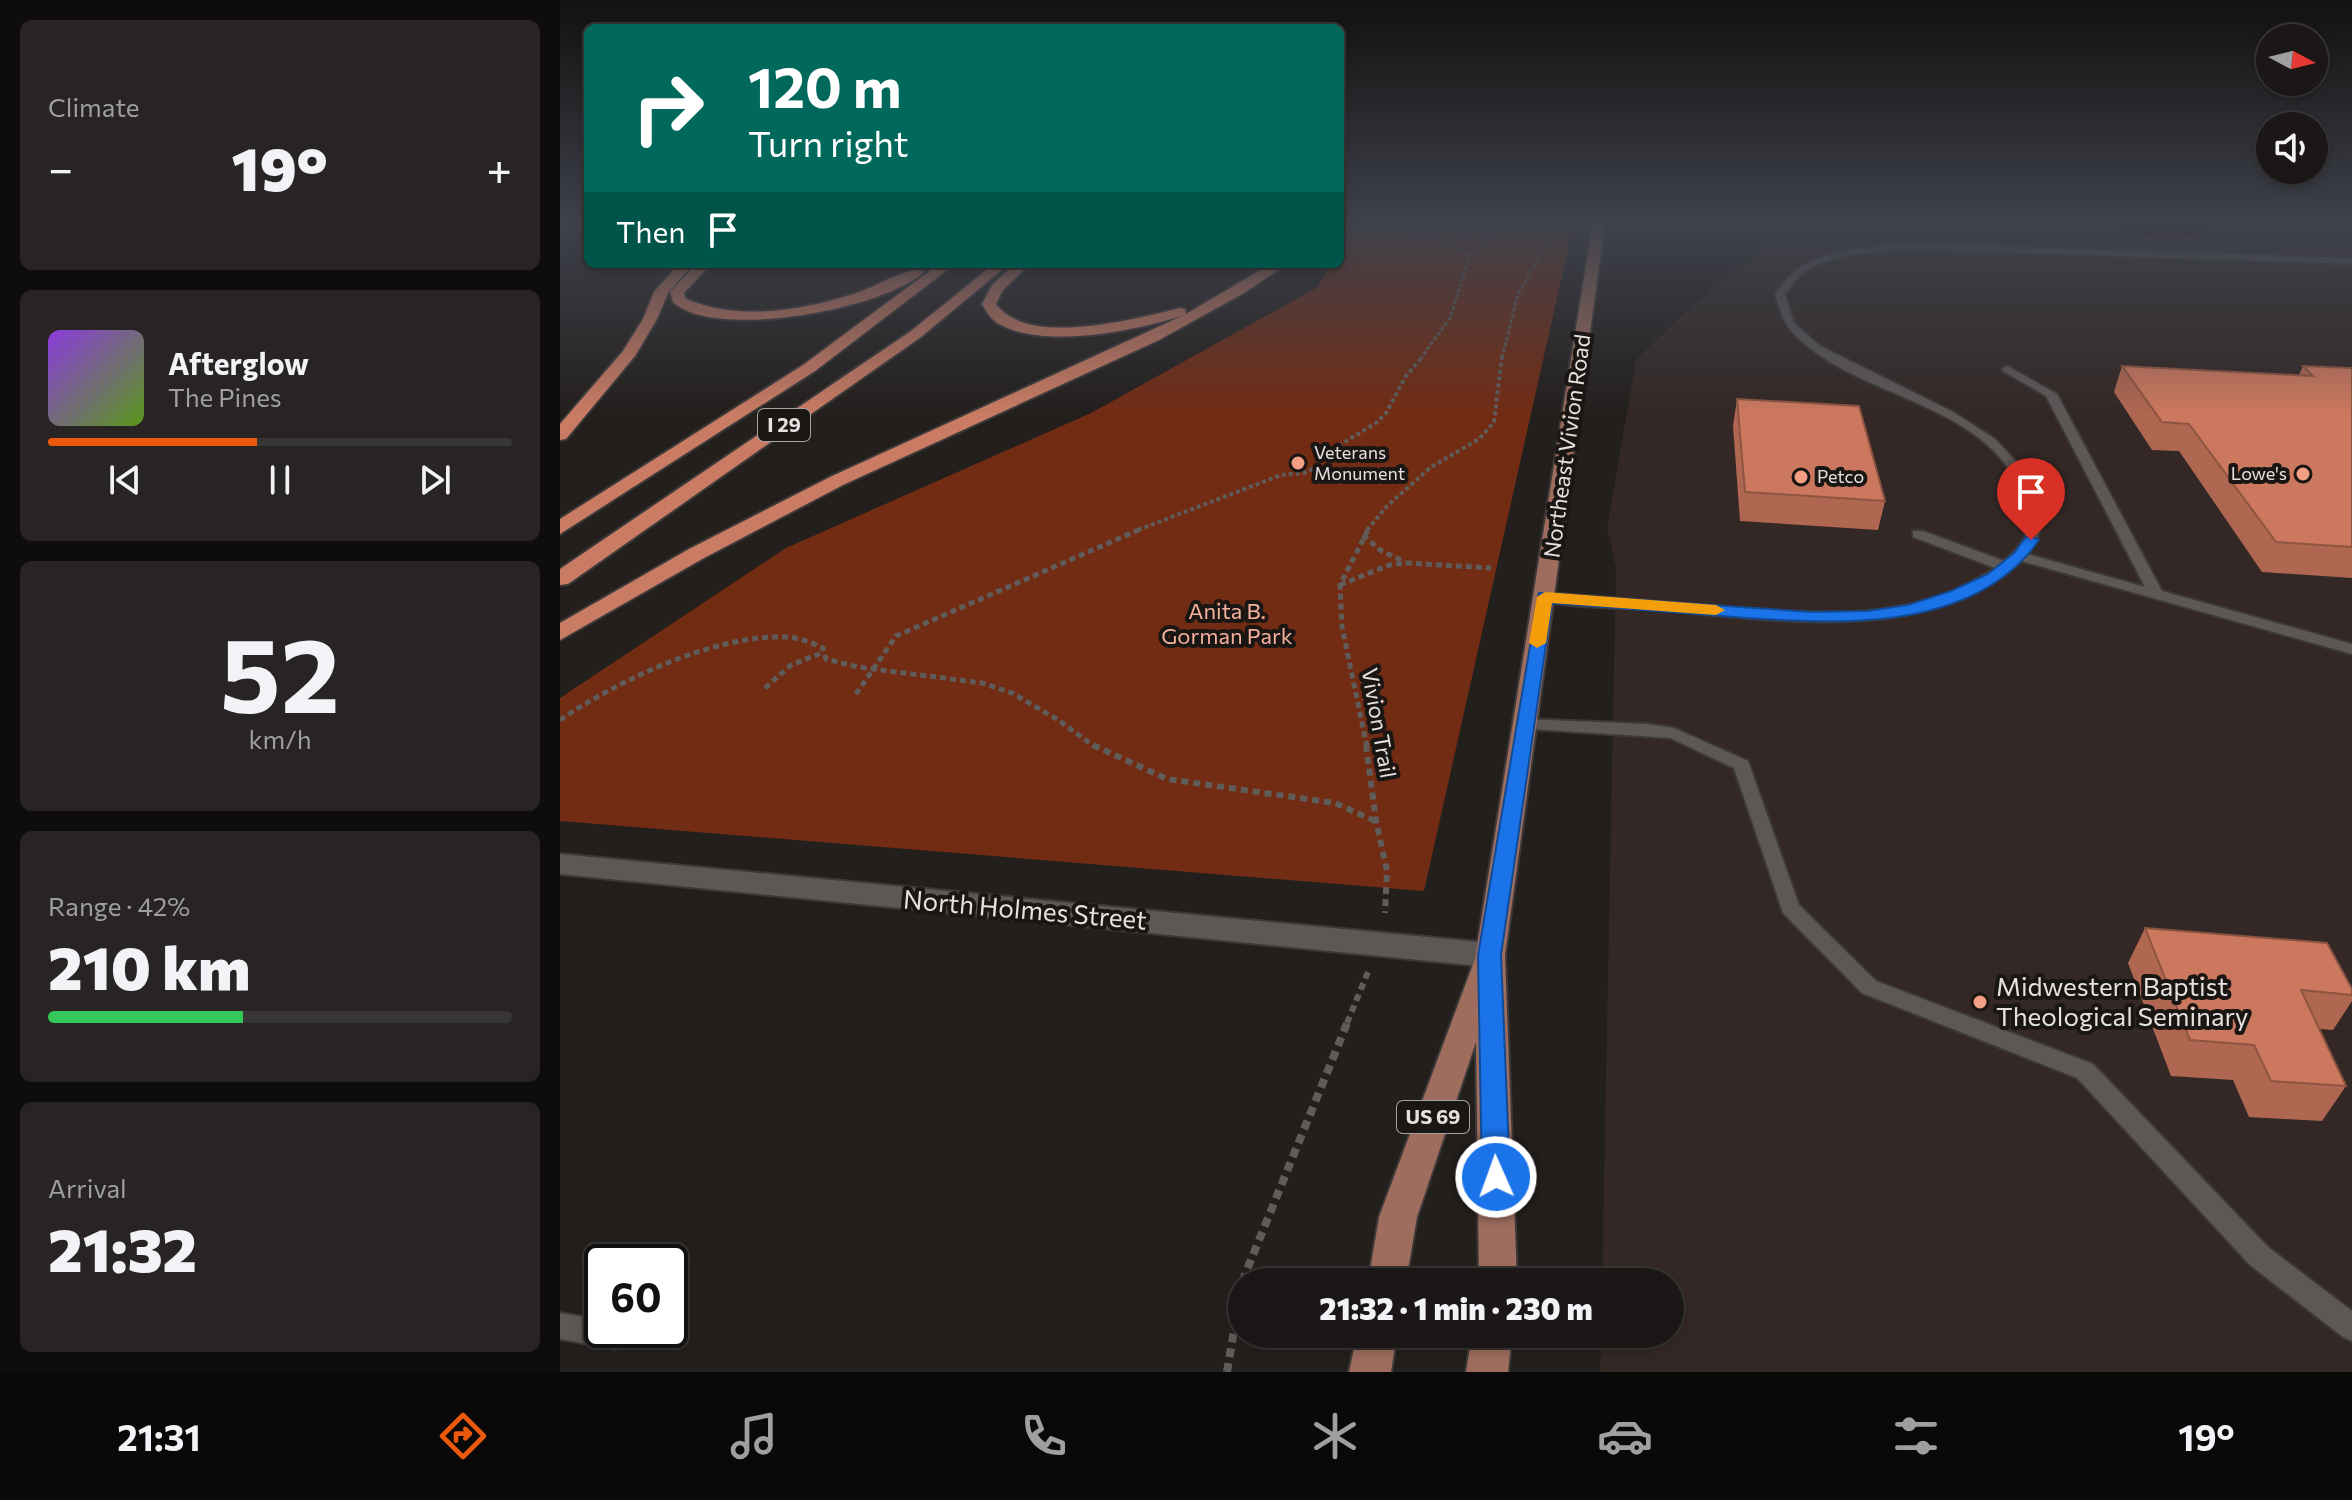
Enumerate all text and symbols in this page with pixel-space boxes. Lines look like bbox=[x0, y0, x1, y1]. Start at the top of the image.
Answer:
north arrow bbox=[2256, 24, 2328, 96]
map controls bbox=[2256, 24, 2328, 184]
text: 120 m bbox=[748, 51, 902, 120]
icon: right bbox=[616, 56, 720, 160]
text: Climate bbox=[48, 91, 140, 122]
button: sound bbox=[2256, 112, 2328, 184]
text: Turn right bbox=[748, 120, 909, 164]
text: 19° bbox=[231, 130, 328, 203]
text: − bbox=[48, 140, 73, 194]
text: + bbox=[486, 140, 512, 194]
icon: arrive bbox=[701, 208, 745, 252]
text: Then bbox=[616, 212, 685, 249]
street label: Northeast Vivion Road bbox=[1537, 332, 1596, 559]
text: Afterglow bbox=[168, 344, 309, 381]
text: The Pines bbox=[168, 381, 282, 412]
road number: I 29 bbox=[758, 409, 810, 441]
place label: Veterans Monument bbox=[1314, 441, 1405, 484]
marker: Veterans Monument bbox=[1289, 454, 1307, 472]
icon: previous bbox=[103, 458, 147, 502]
icon: pause bbox=[258, 458, 302, 502]
icon: next bbox=[413, 458, 457, 502]
pin bbox=[1997, 458, 2065, 540]
place label: Lowe's bbox=[2231, 462, 2287, 484]
place label: Petco bbox=[1817, 465, 1864, 487]
marker: Lowe's bbox=[2294, 465, 2312, 483]
marker: Petco bbox=[1792, 468, 1810, 486]
icon: arrive bbox=[2009, 470, 2053, 514]
park label: Anita B. Gorman Park bbox=[1161, 597, 1293, 649]
text: 52 bbox=[220, 607, 340, 734]
street label: Vivion Trail bbox=[1357, 666, 1402, 780]
text: km/h bbox=[248, 723, 312, 754]
street label: North Holmes Street bbox=[902, 882, 1148, 935]
text: Range · 42% bbox=[48, 890, 190, 921]
text: 210 km bbox=[48, 929, 250, 1002]
place label: Midwestern Baptist Theological Seminary bbox=[1996, 970, 2248, 1031]
marker: Midwestern Baptist Theological Seminary bbox=[1971, 993, 1989, 1011]
road number: US 69 bbox=[1397, 1101, 1469, 1133]
position arrow bbox=[1454, 1135, 1538, 1219]
text: Arrival bbox=[48, 1172, 127, 1203]
text: 21:32 bbox=[48, 1211, 197, 1284]
speed limit sign: 60 bbox=[584, 1244, 688, 1348]
text: 21:32 · 1 min · 230 m bbox=[1319, 1289, 1593, 1326]
icon: directions bbox=[435, 1408, 491, 1464]
icon: music bbox=[726, 1408, 782, 1464]
icon: phone bbox=[1016, 1408, 1072, 1464]
icon: climate bbox=[1307, 1408, 1363, 1464]
icon: car bbox=[1597, 1408, 1653, 1464]
icon: filters bbox=[1888, 1408, 1944, 1464]
text: 21:31 bbox=[117, 1414, 201, 1458]
text: 19° bbox=[2178, 1414, 2235, 1458]

